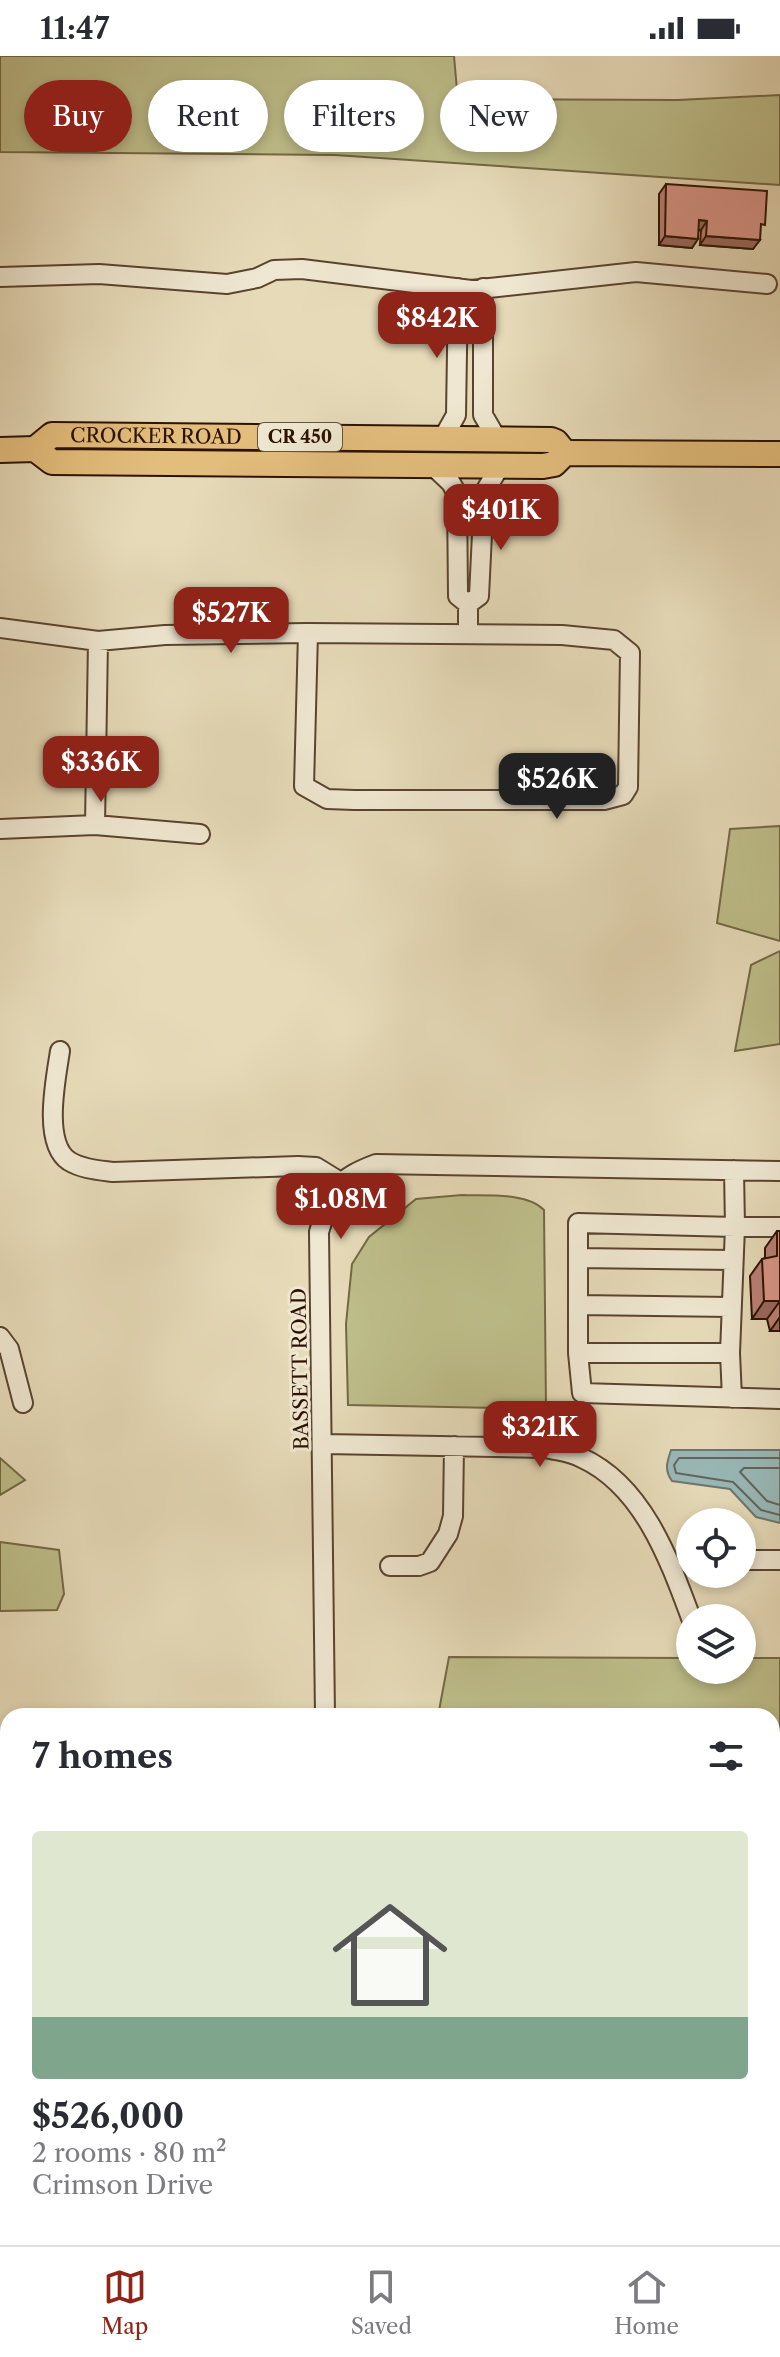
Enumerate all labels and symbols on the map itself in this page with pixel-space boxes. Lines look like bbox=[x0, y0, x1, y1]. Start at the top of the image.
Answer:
pin: $842K bbox=[381, 292, 493, 360]
street label: CROCKER ROAD bbox=[70, 423, 242, 449]
road number: CR 450 bbox=[258, 423, 342, 451]
pin: $401K bbox=[445, 484, 557, 552]
pin: $527K bbox=[175, 587, 287, 655]
pin: $336K bbox=[45, 736, 157, 804]
pin: $526K bbox=[501, 753, 613, 821]
pin: $1.08M bbox=[276, 1173, 406, 1241]
street label: BASSETT ROAD bbox=[287, 1288, 313, 1450]
pin: $321K bbox=[484, 1401, 596, 1469]

